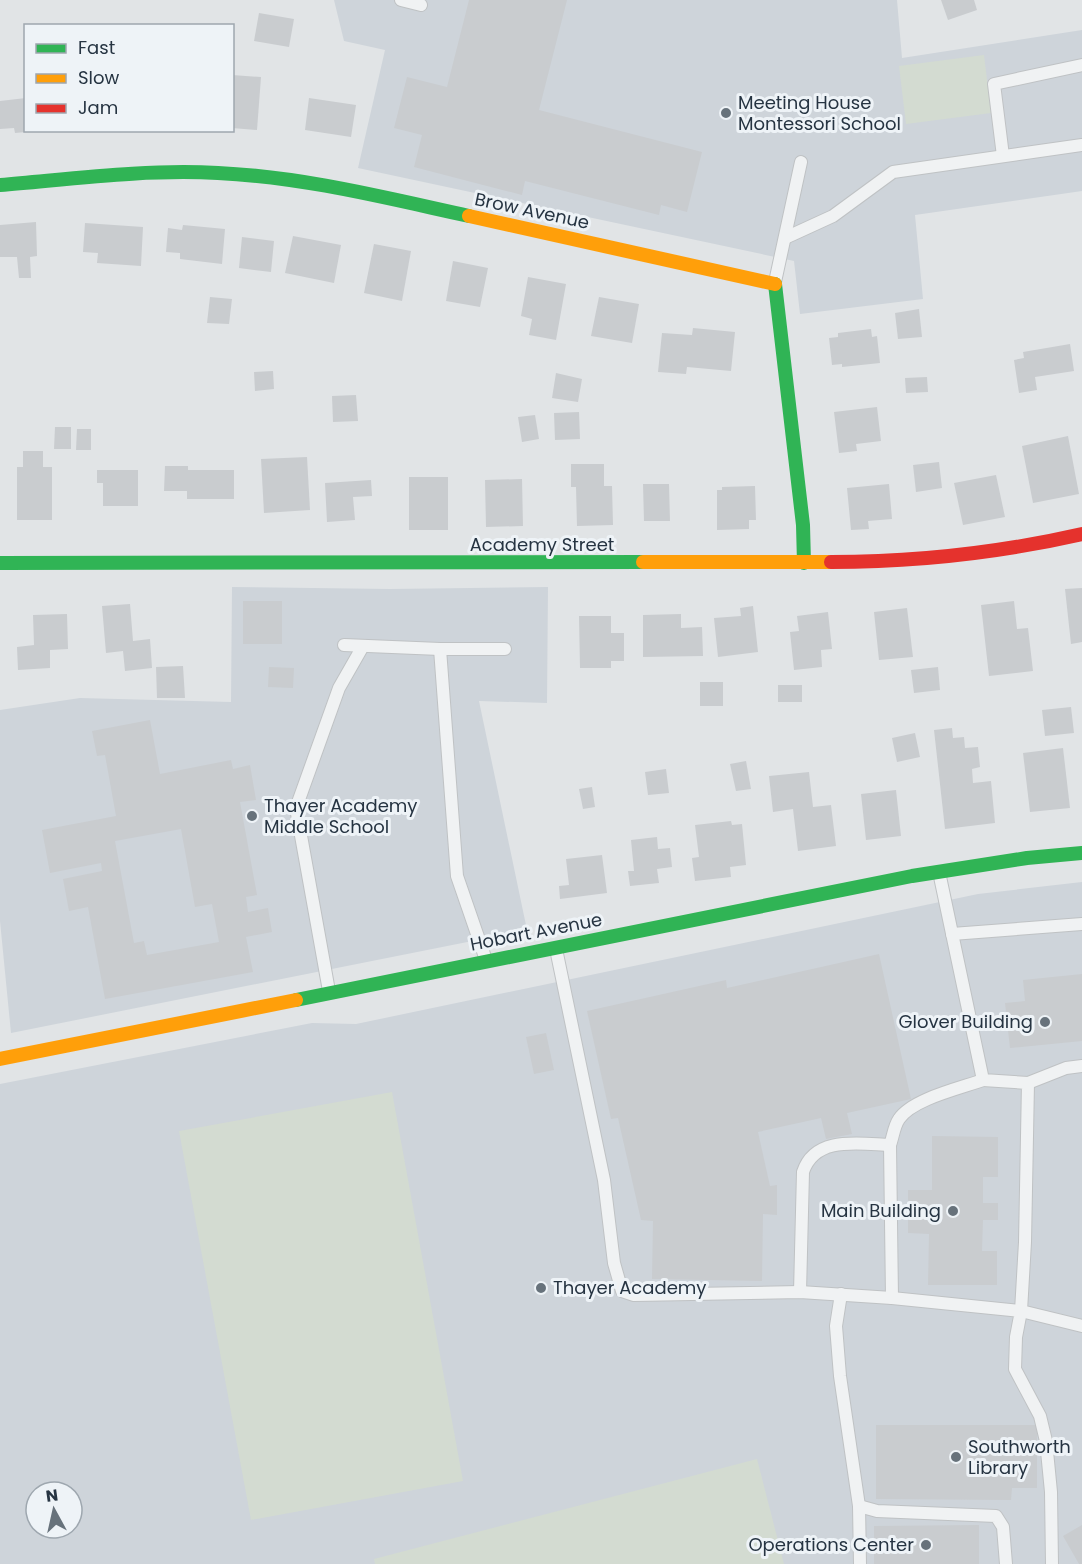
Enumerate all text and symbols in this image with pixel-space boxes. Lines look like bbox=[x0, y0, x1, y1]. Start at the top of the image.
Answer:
legend bbox=[24, 24, 234, 132]
text: Fast bbox=[78, 35, 115, 60]
text: Slow bbox=[78, 65, 120, 90]
place label: Meeting House Montessori School bbox=[738, 90, 901, 136]
text: Jam bbox=[78, 95, 118, 120]
marker: Meeting House Montessori School bbox=[719, 106, 733, 120]
street label: Brow Avenue bbox=[473, 186, 592, 235]
street label: Academy Street bbox=[470, 532, 614, 557]
place label: Thayer Academy Middle School bbox=[264, 793, 417, 839]
marker: Thayer Academy Middle School bbox=[245, 809, 259, 823]
street label: Hobart Avenue bbox=[468, 906, 604, 957]
place label: Glover Building bbox=[899, 1009, 1033, 1034]
marker: Glover Building bbox=[1038, 1015, 1052, 1029]
place label: Main Building bbox=[821, 1198, 941, 1223]
marker: Main Building bbox=[946, 1204, 960, 1218]
place label: Thayer Academy bbox=[553, 1275, 706, 1300]
marker: Thayer Academy bbox=[534, 1281, 548, 1295]
place label: Southworth Library bbox=[968, 1434, 1071, 1480]
marker: Southworth Library bbox=[949, 1450, 963, 1464]
north arrow bbox=[24, 1480, 84, 1540]
text: N bbox=[44, 1483, 60, 1508]
place label: Operations Center bbox=[748, 1532, 914, 1557]
marker: Operations Center bbox=[919, 1538, 933, 1552]

